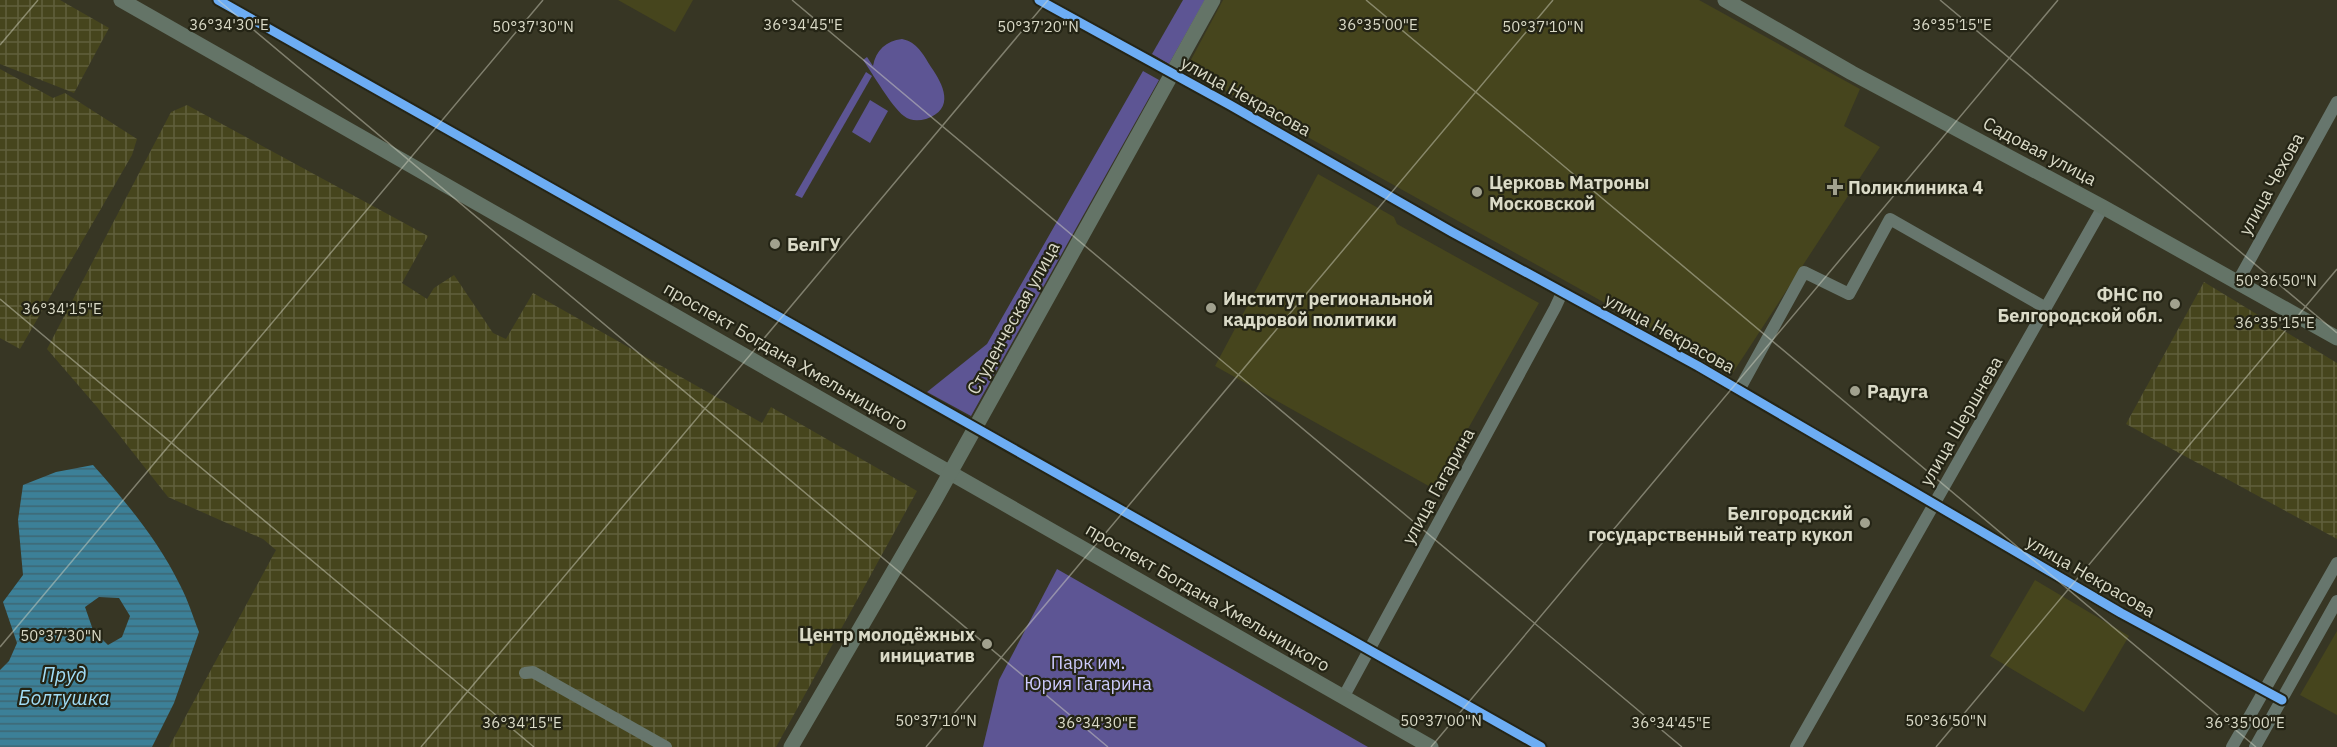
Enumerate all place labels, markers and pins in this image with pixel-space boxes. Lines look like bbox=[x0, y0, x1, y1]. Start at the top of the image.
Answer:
place label: Церковь Матроны Московской bbox=[1489, 171, 1649, 215]
place label: Поликлиника 4 bbox=[1848, 176, 1983, 199]
marker: Поликлиника 4 bbox=[1826, 178, 1844, 196]
marker: Церковь Матроны Московской bbox=[1470, 185, 1484, 199]
place label: БелГУ bbox=[787, 233, 841, 256]
marker: БелГУ bbox=[768, 237, 782, 251]
place label: ФНС по Белгородской обл. bbox=[1997, 283, 2163, 327]
place label: Институт региональной кадровой политики bbox=[1223, 287, 1433, 331]
marker: ФНС по Белгородской обл. bbox=[2168, 297, 2182, 311]
marker: Институт региональной кадровой политики bbox=[1204, 301, 1218, 315]
place label: Радуга bbox=[1867, 380, 1928, 403]
marker: Радуга bbox=[1848, 384, 1862, 398]
place label: Белгородский государственный театр кукол bbox=[1588, 502, 1853, 546]
marker: Белгородский государственный театр кукол bbox=[1858, 516, 1872, 530]
place label: Центр молодёжных инициатив bbox=[799, 623, 975, 667]
marker: Центр молодёжных инициатив bbox=[980, 637, 994, 651]

